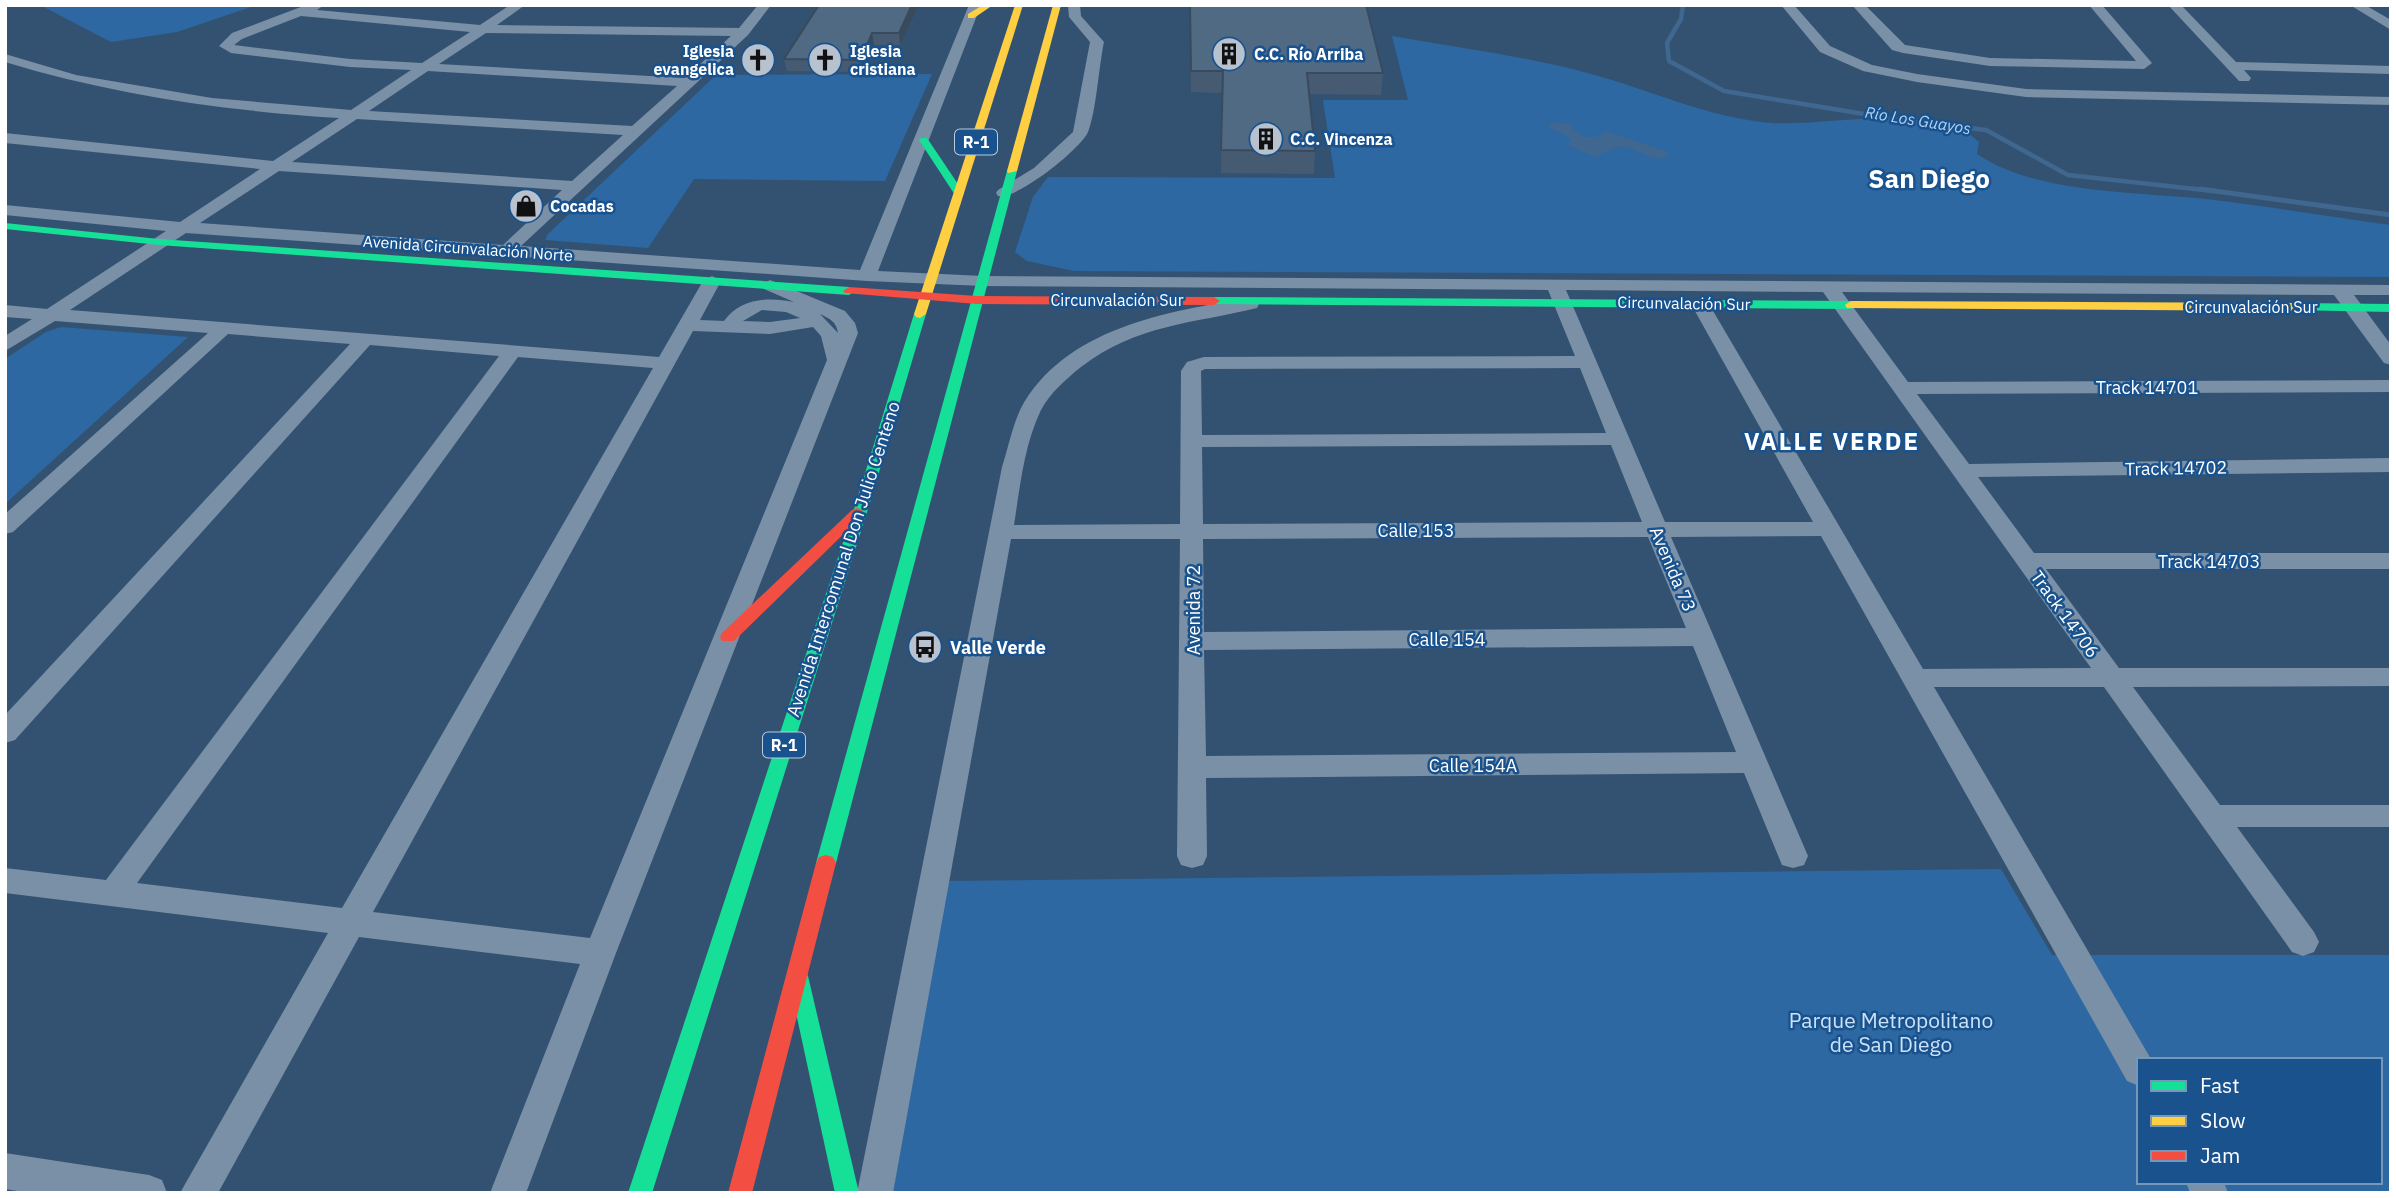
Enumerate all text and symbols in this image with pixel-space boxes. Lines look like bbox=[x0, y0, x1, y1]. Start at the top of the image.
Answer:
building icon: C.C. Río Arriba bbox=[1210, 35, 1248, 73]
place label: Iglesia evangelica bbox=[654, 41, 734, 79]
church icon: Iglesia evangelica bbox=[739, 41, 777, 79]
church icon: Iglesia cristiana bbox=[806, 41, 844, 79]
place label: Iglesia cristiana bbox=[850, 41, 916, 79]
place label: C.C. Río Arriba bbox=[1254, 44, 1363, 64]
water label: Río Los Guayos bbox=[1863, 102, 1973, 138]
building icon: C.C. Vincenza bbox=[1247, 120, 1285, 158]
place label: C.C. Vincenza bbox=[1290, 129, 1393, 149]
road number: R-1 bbox=[955, 130, 997, 154]
district label: San Diego bbox=[1868, 161, 1990, 195]
shop icon: Cocadas bbox=[507, 187, 545, 225]
place label: Cocadas bbox=[550, 196, 614, 216]
street label: Avenida Circunvalación Norte bbox=[362, 231, 574, 265]
street label: Circunvalación Sur bbox=[1050, 290, 1184, 310]
street label: Circunvalación Sur bbox=[1617, 292, 1751, 314]
street label: Circunvalación Sur bbox=[2184, 297, 2318, 317]
street label: Track 14701 bbox=[2096, 376, 2198, 399]
street label: Avenida Intercomunal Don Julio Centeno bbox=[781, 398, 905, 720]
district label: VALLE VERDE bbox=[1744, 425, 1920, 457]
street label: Track 14702 bbox=[2125, 456, 2227, 480]
street label: Calle 153 bbox=[1377, 519, 1455, 542]
street label: Avenida 73 bbox=[1645, 523, 1701, 615]
street label: Track 14703 bbox=[2158, 550, 2260, 573]
street label: Avenida 72 bbox=[1182, 565, 1205, 655]
street label: Track 14706 bbox=[2026, 566, 2104, 662]
bus stop icon: Valle Verde bbox=[906, 628, 944, 666]
street label: Calle 154 bbox=[1408, 628, 1486, 651]
place label: Valle Verde bbox=[950, 636, 1046, 659]
road number: R-1 bbox=[763, 732, 805, 758]
street label: Calle 154A bbox=[1429, 754, 1518, 777]
park label: Parque Metropolitano de San Diego bbox=[1789, 1006, 1993, 1058]
legend bbox=[2137, 1058, 2382, 1184]
text: Fast bbox=[2200, 1071, 2240, 1099]
text: Slow bbox=[2200, 1106, 2246, 1134]
text: Jam bbox=[2200, 1141, 2240, 1169]

